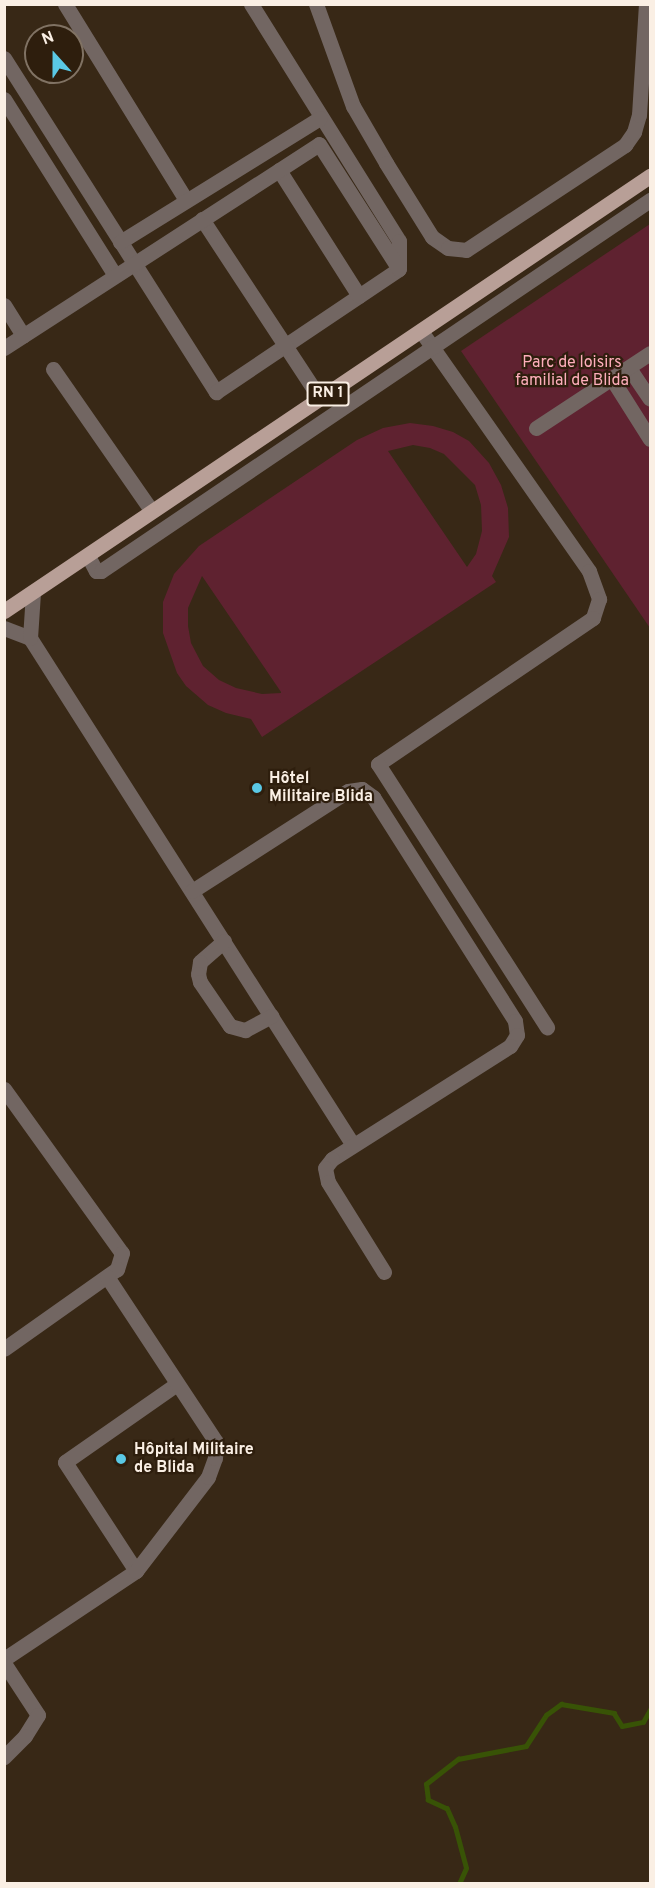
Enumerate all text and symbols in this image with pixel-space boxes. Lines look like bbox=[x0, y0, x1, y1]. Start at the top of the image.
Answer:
north arrow bbox=[24, 24, 84, 84]
text: N bbox=[39, 28, 57, 50]
park label: Parc de loisirs familial de Blida bbox=[515, 353, 629, 391]
road number: RN 1 bbox=[306, 382, 350, 406]
place label: Hôtel Militaire Blida bbox=[269, 769, 373, 807]
marker: Hôtel Militaire Blida bbox=[250, 781, 264, 795]
place label: Hôpital Militaire de Blida bbox=[134, 1440, 254, 1478]
marker: Hôpital Militaire de Blida bbox=[112, 1450, 130, 1468]

